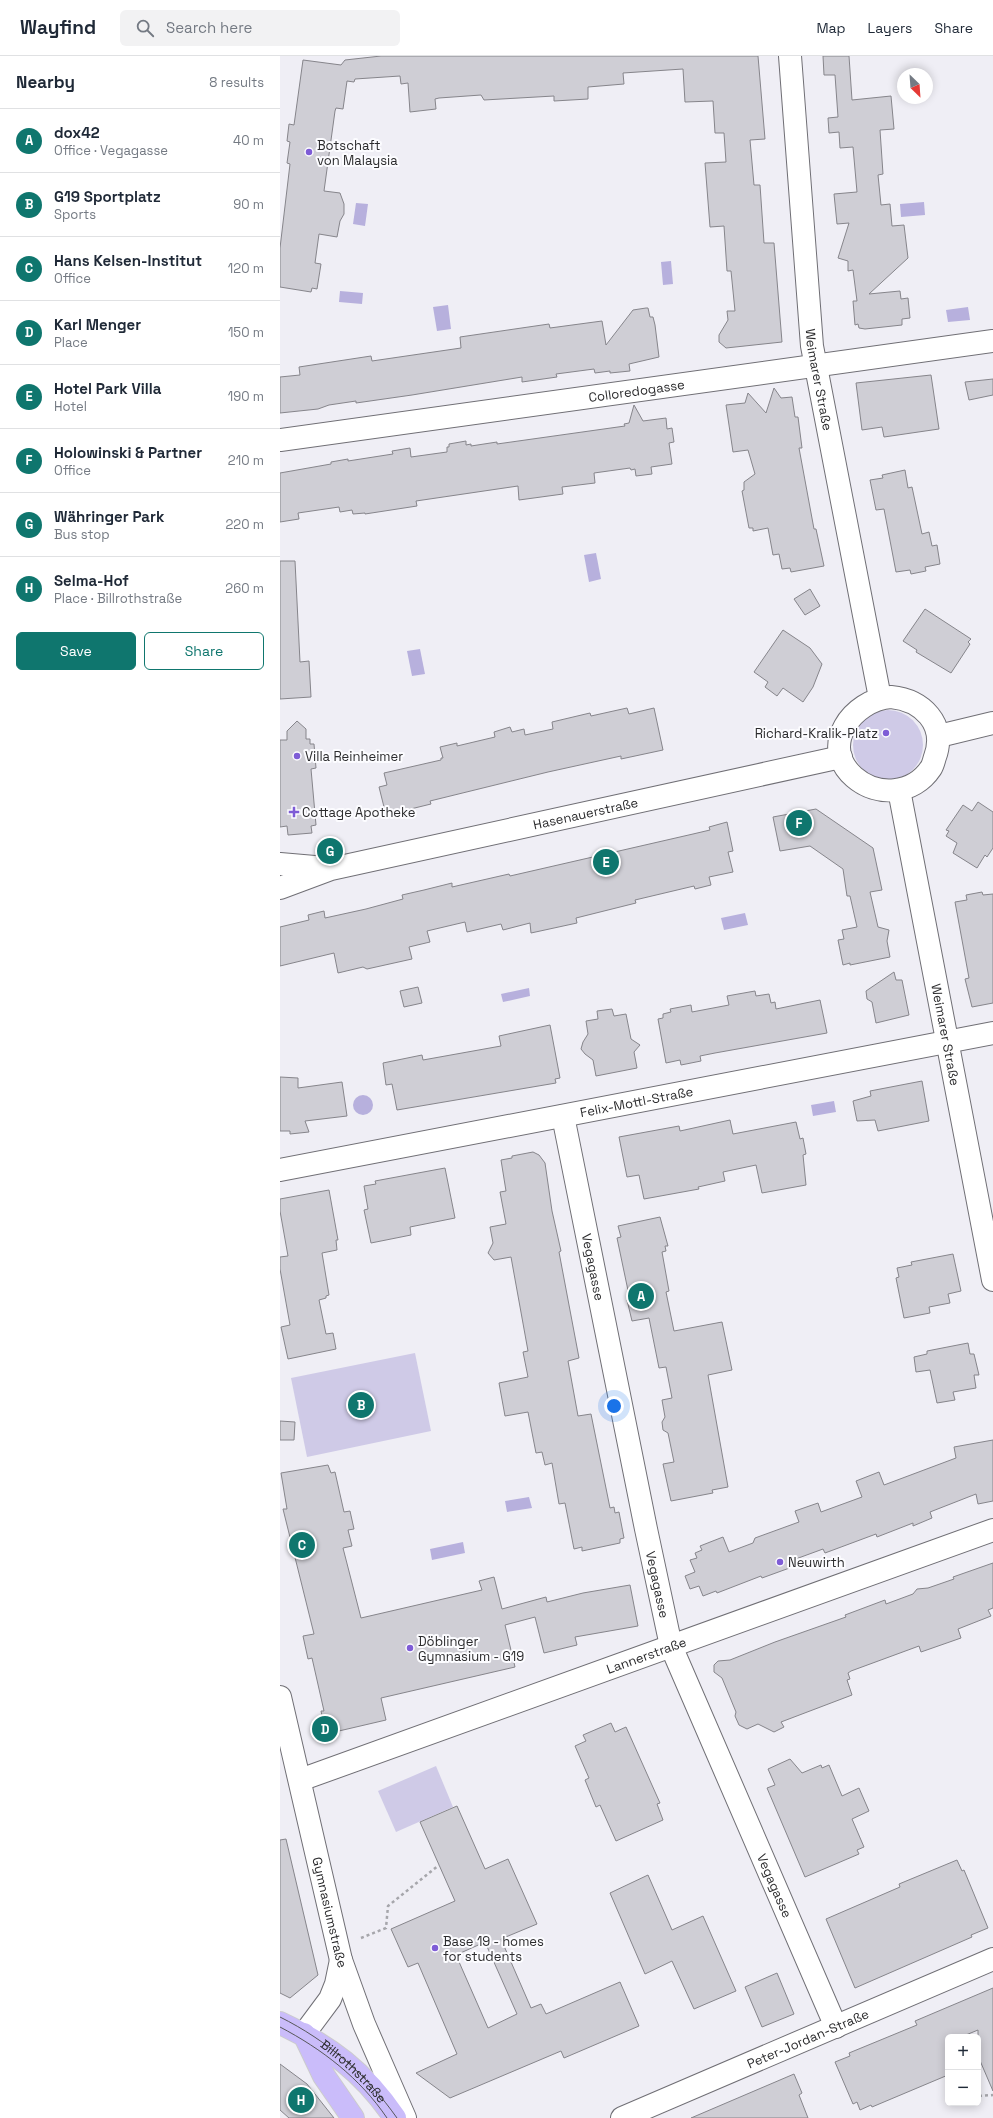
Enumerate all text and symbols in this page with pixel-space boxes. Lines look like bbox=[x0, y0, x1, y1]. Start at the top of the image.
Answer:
search box bbox=[120, 10, 400, 46]
text: Wayfind bbox=[20, 15, 96, 40]
icon: search bbox=[134, 17, 156, 39]
text: Search here bbox=[166, 18, 252, 37]
text: Map bbox=[816, 19, 846, 37]
text: Layers bbox=[868, 19, 912, 37]
text: Share bbox=[934, 19, 973, 37]
north arrow bbox=[897, 68, 933, 104]
text: Nearby bbox=[16, 71, 75, 93]
text: 8 results bbox=[209, 74, 264, 91]
text: dox42 bbox=[54, 123, 100, 142]
text: A bbox=[25, 132, 33, 149]
text: 40 m bbox=[233, 132, 264, 149]
place label: Botschaft von Malaysia bbox=[317, 137, 398, 169]
text: Office · Vegagasse bbox=[54, 142, 168, 159]
marker: Botschaft von Malaysia bbox=[304, 147, 314, 157]
text: G19 Sportplatz bbox=[54, 187, 161, 206]
text: B bbox=[25, 196, 33, 213]
text: 90 m bbox=[233, 196, 264, 213]
text: Sports bbox=[54, 206, 96, 223]
text: Hans Kelsen-Institut bbox=[54, 251, 202, 270]
text: C bbox=[25, 260, 33, 277]
text: 120 m bbox=[228, 260, 264, 277]
text: Office bbox=[54, 270, 91, 287]
text: Karl Menger bbox=[54, 315, 141, 334]
text: D bbox=[25, 324, 33, 341]
text: 150 m bbox=[228, 324, 264, 341]
street label: Weimarer Straße bbox=[802, 328, 837, 432]
text: Place bbox=[54, 334, 88, 351]
street label: Colloredogasse bbox=[587, 375, 686, 406]
text: Hotel Park Villa bbox=[54, 379, 161, 398]
text: E bbox=[25, 388, 33, 405]
text: 190 m bbox=[228, 388, 264, 405]
text: Hotel bbox=[54, 398, 87, 415]
text: Holowinski & Partner bbox=[54, 443, 202, 462]
text: F bbox=[26, 452, 32, 469]
text: 210 m bbox=[228, 452, 264, 469]
text: Office bbox=[54, 462, 91, 479]
text: Währinger Park bbox=[54, 507, 164, 526]
text: G bbox=[25, 516, 33, 533]
text: 220 m bbox=[225, 516, 264, 533]
text: Bus stop bbox=[54, 526, 110, 543]
text: Selma-Hof bbox=[54, 571, 129, 590]
text: H bbox=[25, 580, 33, 597]
text: 260 m bbox=[225, 580, 264, 597]
text: Place · Billrothstraße bbox=[54, 590, 182, 607]
button: Save bbox=[16, 632, 136, 670]
button: Share bbox=[144, 632, 264, 670]
place label: Richard-Kralik-Platz bbox=[755, 725, 878, 742]
marker: Richard-Kralik-Platz bbox=[881, 728, 891, 738]
place label: Villa Reinheimer bbox=[305, 748, 403, 765]
marker: Villa Reinheimer bbox=[292, 751, 302, 761]
street label: Hasenauerstraße bbox=[531, 793, 640, 833]
place label: Cottage Apotheke bbox=[302, 804, 415, 821]
marker: Cottage Apotheke bbox=[289, 807, 299, 817]
pin: F bbox=[786, 808, 812, 838]
pin: G bbox=[317, 836, 343, 866]
pin: E bbox=[593, 847, 619, 877]
street label: Weimarer Straße bbox=[928, 982, 964, 1087]
street label: Felix-Mottl-Straße bbox=[579, 1082, 694, 1121]
street label: Vegagasse bbox=[578, 1232, 608, 1302]
pin: A bbox=[628, 1281, 654, 1311]
pin: B bbox=[348, 1390, 374, 1420]
your location bbox=[604, 1396, 624, 1416]
pin: C bbox=[289, 1530, 315, 1560]
street label: Vegagasse bbox=[642, 1549, 673, 1620]
place label: Neuwirth bbox=[788, 1554, 845, 1571]
marker: Neuwirth bbox=[775, 1557, 785, 1567]
place label: Döblinger Gymnasium - G19 bbox=[418, 1633, 524, 1665]
street label: Lannerstraße bbox=[604, 1633, 688, 1677]
marker: Döblinger Gymnasium - G19 bbox=[405, 1643, 415, 1653]
pin: D bbox=[312, 1714, 338, 1744]
street label: Vegagasse bbox=[753, 1851, 796, 1920]
street label: Gymnasiumstraße bbox=[309, 1855, 352, 1970]
place label: Base 19 - homes for students bbox=[443, 1933, 544, 1965]
marker: Base 19 - homes for students bbox=[430, 1943, 440, 1953]
street label: Peter-Jordan-Straße bbox=[744, 2005, 871, 2072]
map controls bbox=[945, 2034, 981, 2106]
button: + bbox=[945, 2034, 981, 2070]
street label: Billrothstraße bbox=[317, 2035, 391, 2106]
button: − bbox=[945, 2070, 981, 2106]
pin: H bbox=[288, 2085, 314, 2115]

